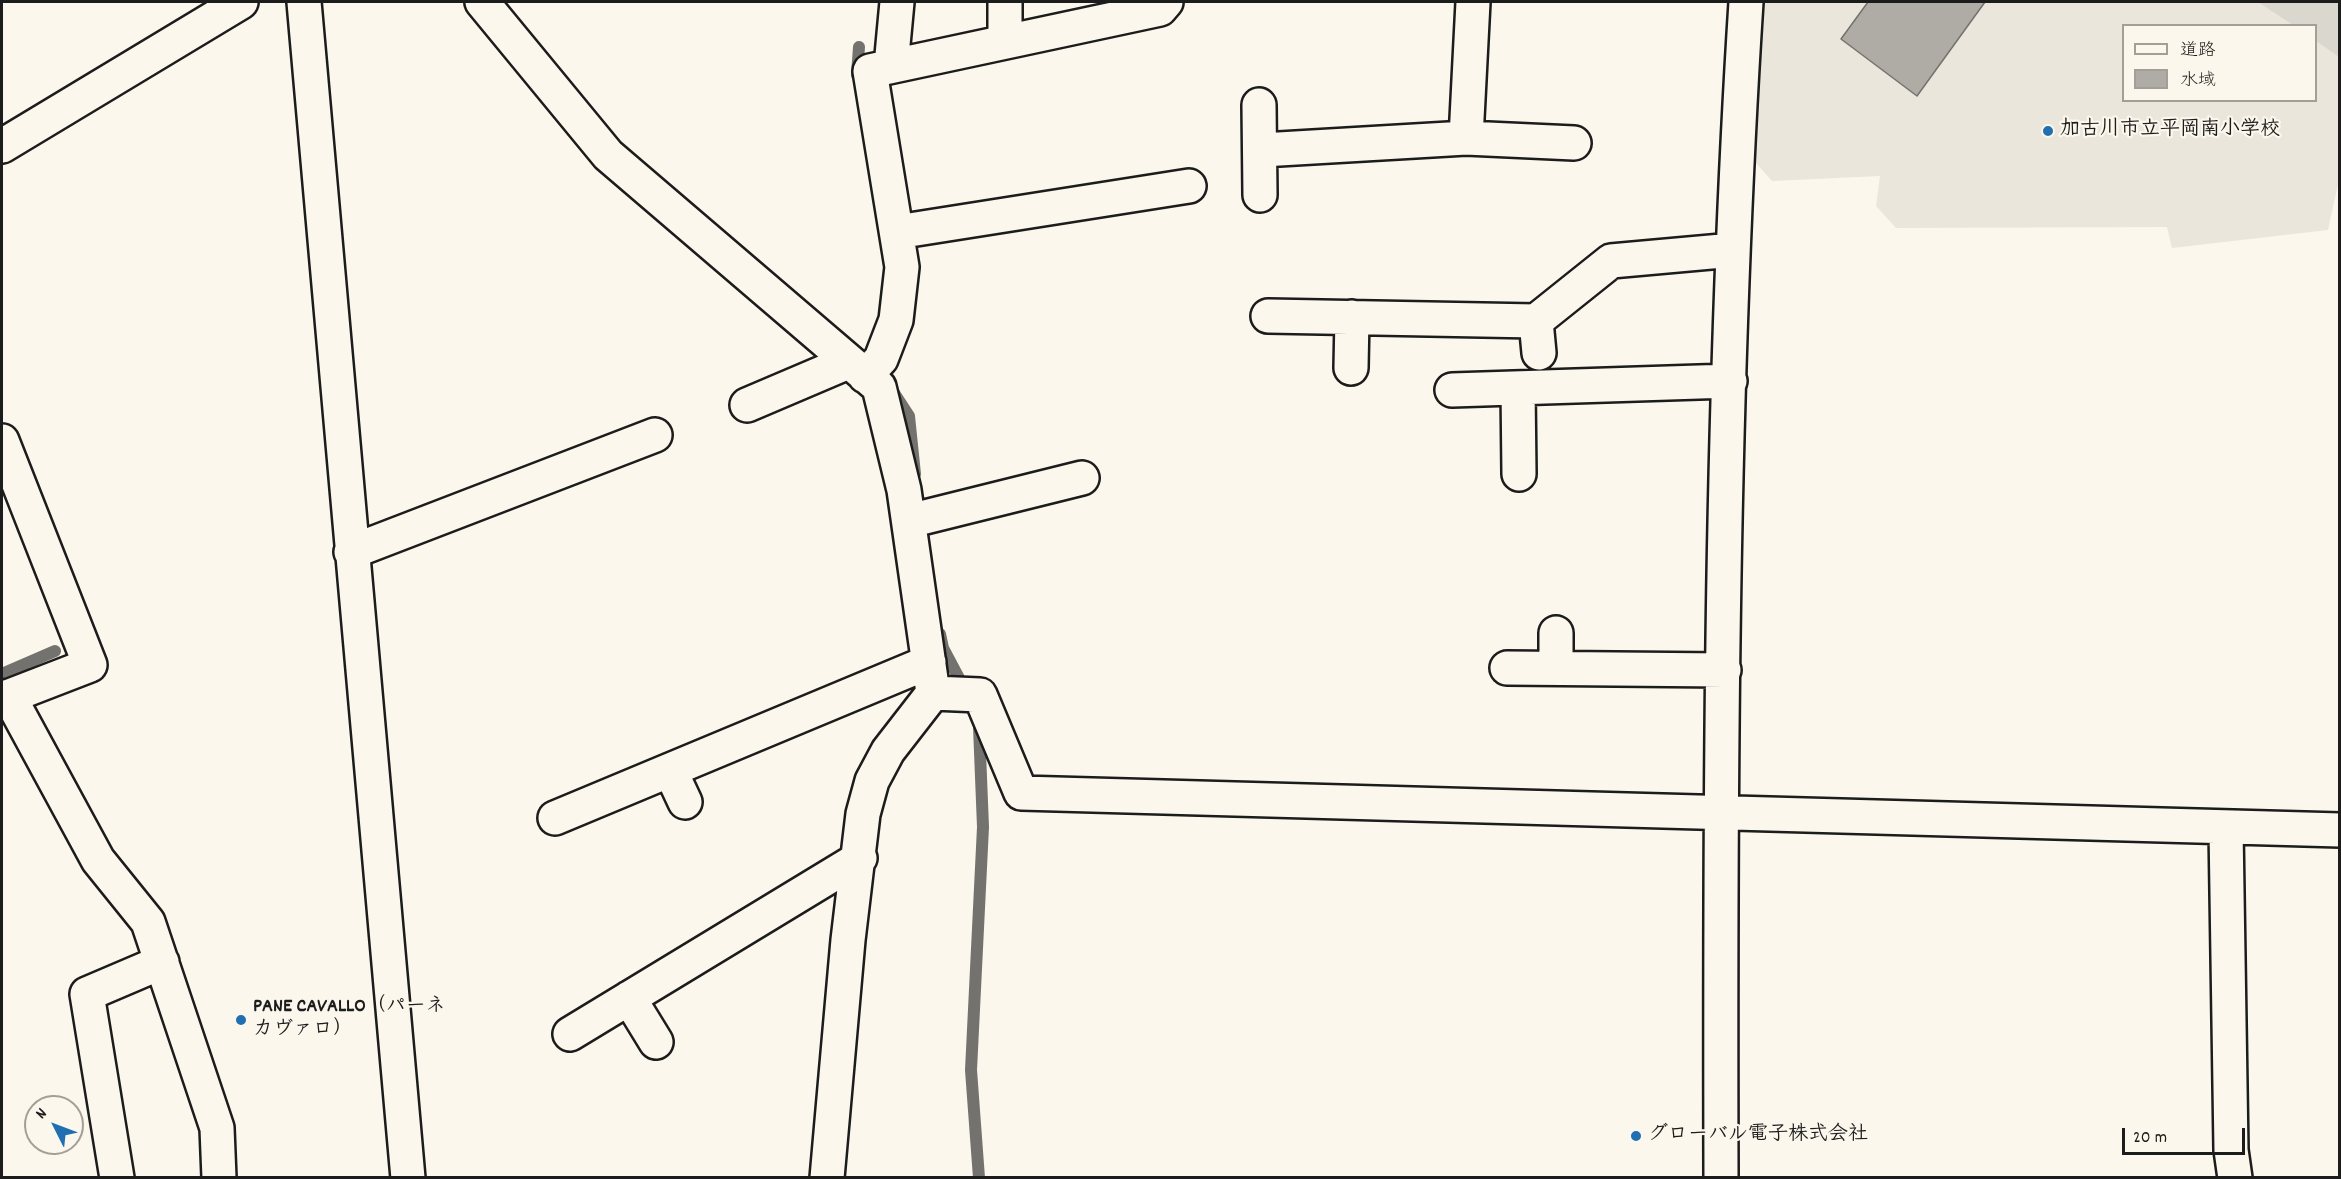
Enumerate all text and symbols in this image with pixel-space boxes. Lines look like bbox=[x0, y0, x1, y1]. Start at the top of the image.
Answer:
legend bbox=[2122, 24, 2317, 102]
text: 道路 bbox=[2180, 39, 2216, 64]
text: 水域 bbox=[2180, 69, 2216, 94]
place label: 加古川市立平岡南小学校 bbox=[2060, 119, 2280, 143]
marker: 加古川市立平岡南小学校 bbox=[2041, 124, 2055, 138]
place label: PANE CAVALLO（パーネ カヴァロ） bbox=[253, 996, 446, 1043]
marker: PANE CAVALLO（パーネ カヴァロ） bbox=[234, 1013, 248, 1027]
north arrow bbox=[24, 1095, 84, 1155]
text: N bbox=[31, 1103, 53, 1125]
scale bar bbox=[2125, 1116, 2248, 1154]
place label: グローバル電子株式会社 bbox=[1648, 1124, 1868, 1148]
text: 20 m bbox=[2133, 1126, 2167, 1151]
marker: グローバル電子株式会社 bbox=[1629, 1129, 1643, 1143]

